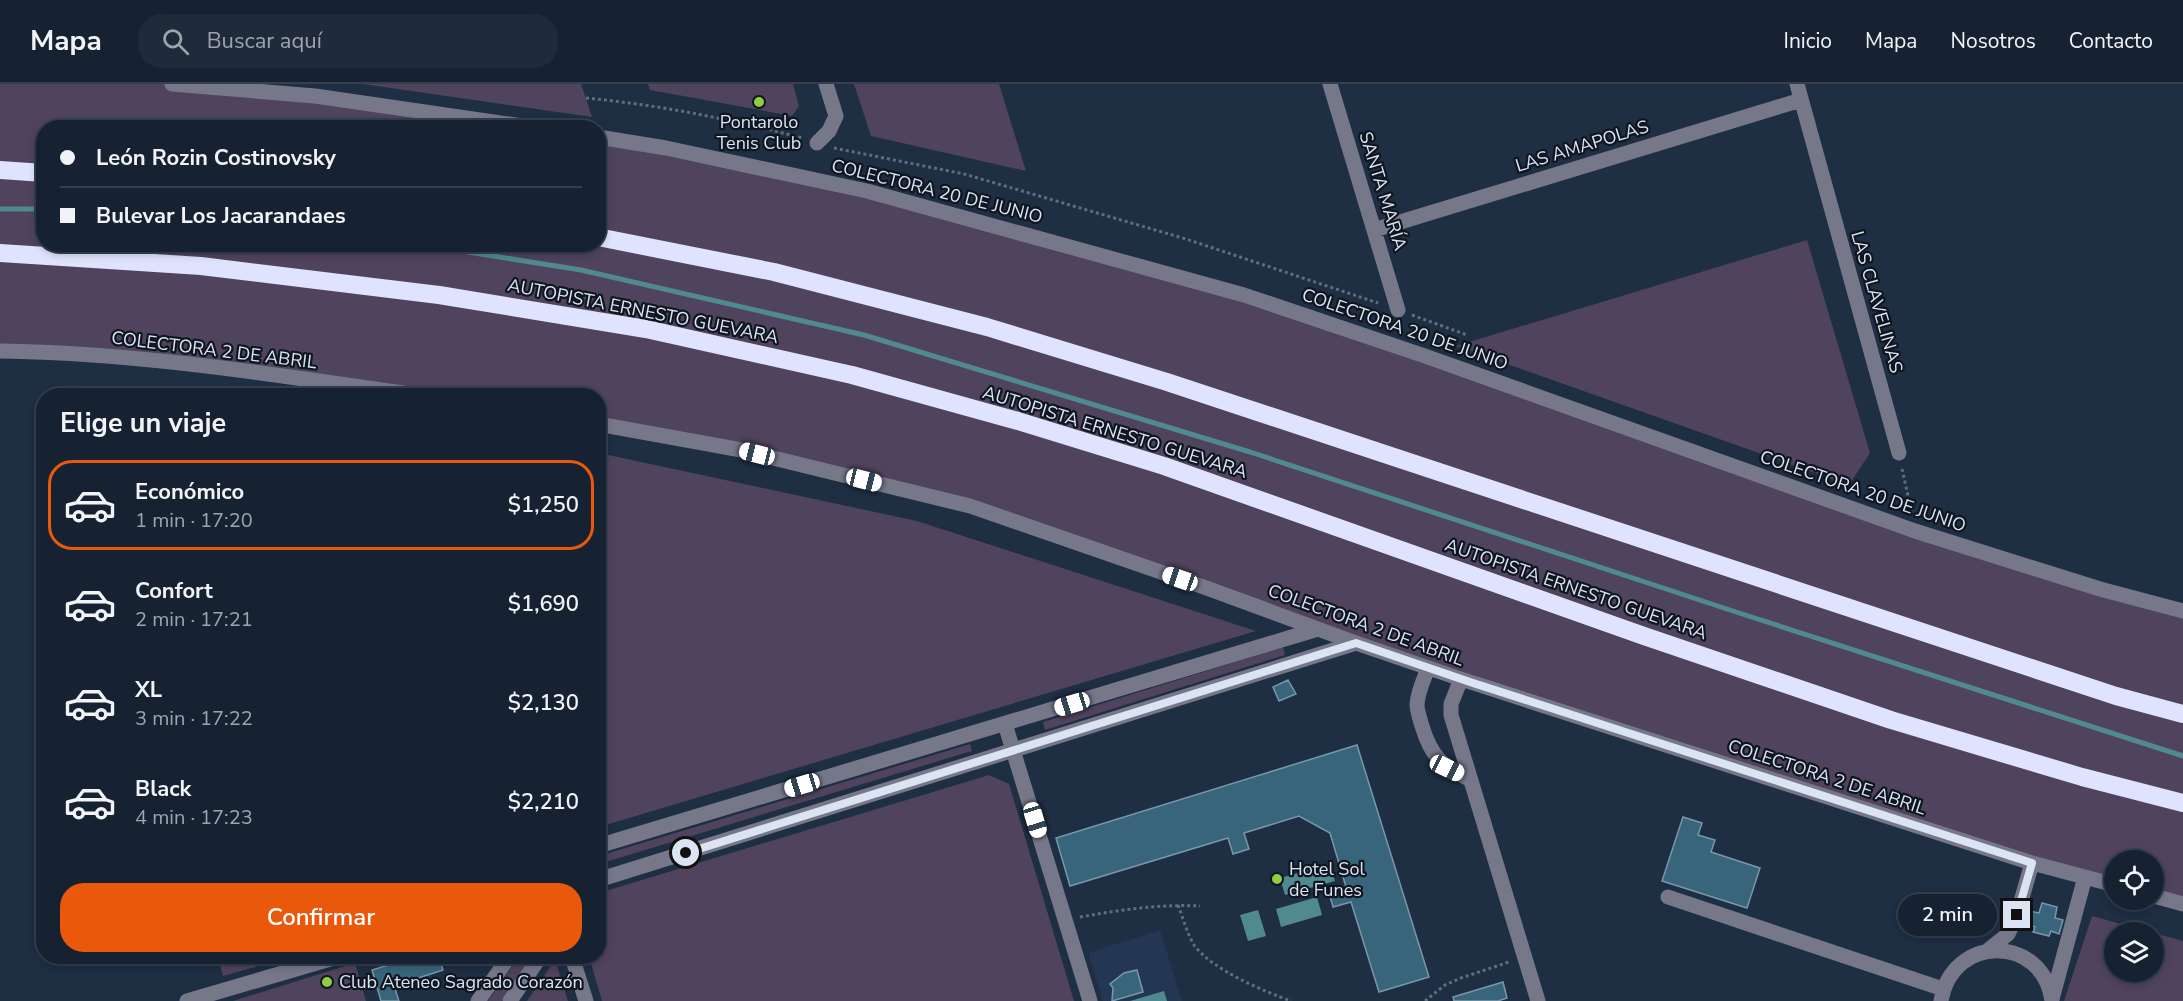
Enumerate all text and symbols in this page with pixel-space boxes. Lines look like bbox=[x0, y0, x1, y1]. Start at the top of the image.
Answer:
search box bbox=[138, 14, 558, 68]
text: Mapa bbox=[30, 22, 102, 60]
icon: search bbox=[159, 25, 192, 58]
text: Buscar aquí bbox=[207, 26, 322, 56]
text: Inicio bbox=[1784, 27, 1832, 55]
text: Mapa bbox=[1865, 27, 1917, 55]
text: Nosotros bbox=[1950, 27, 2036, 55]
text: Contacto bbox=[2069, 27, 2153, 55]
marker: Pontarolo Tenis Club bbox=[752, 95, 766, 109]
place label: Pontarolo Tenis Club bbox=[717, 110, 801, 155]
street label: LAS AMAPOLAS bbox=[1512, 114, 1652, 178]
street label: SANTA MARÍA bbox=[1354, 129, 1412, 253]
text: León Rozin Costinovsky bbox=[96, 143, 336, 173]
street label: COLECTORA 20 DE JUNIO bbox=[829, 153, 1045, 229]
text: Bulevar Los Jacarandaes bbox=[96, 201, 346, 231]
street label: LAS CLAVELINAS bbox=[1845, 228, 1909, 376]
street label: AUTOPISTA ERNESTO GUEVARA bbox=[505, 273, 781, 349]
street label: COLECTORA 20 DE JUNIO bbox=[1299, 282, 1511, 376]
street label: COLECTORA 2 DE ABRIL bbox=[110, 325, 318, 375]
street label: AUTOPISTA ERNESTO GUEVARA bbox=[980, 380, 1250, 484]
text: Elige un viaje bbox=[60, 405, 226, 442]
car bbox=[737, 441, 777, 467]
street label: COLECTORA 20 DE JUNIO bbox=[1757, 444, 1969, 538]
car bbox=[844, 467, 884, 493]
text: Económico bbox=[135, 477, 244, 507]
icon: car bbox=[63, 478, 117, 532]
text: $1,250 bbox=[508, 490, 579, 520]
text: 1 min · 17:20 bbox=[135, 507, 253, 534]
street label: AUTOPISTA ERNESTO GUEVARA bbox=[1442, 533, 1710, 645]
car bbox=[1160, 565, 1200, 593]
text: Confort bbox=[135, 576, 213, 606]
icon: car bbox=[63, 577, 117, 631]
street label: COLECTORA 2 DE ABRIL bbox=[1265, 578, 1467, 672]
text: $1,690 bbox=[508, 589, 579, 619]
text: 2 min · 17:21 bbox=[135, 606, 253, 633]
text: XL bbox=[135, 675, 162, 705]
icon: car bbox=[63, 676, 117, 730]
text: $2,130 bbox=[508, 688, 579, 718]
car bbox=[1052, 690, 1092, 718]
text: 3 min · 17:22 bbox=[135, 705, 253, 732]
street label: COLECTORA 2 DE ABRIL bbox=[1725, 734, 1929, 820]
car bbox=[1427, 752, 1467, 784]
car bbox=[782, 771, 822, 799]
text: Black bbox=[135, 774, 191, 804]
icon: car bbox=[63, 775, 117, 829]
text: $2,210 bbox=[508, 787, 579, 817]
car bbox=[1021, 800, 1049, 840]
text: 4 min · 17:23 bbox=[135, 804, 253, 831]
route start bbox=[672, 839, 699, 866]
map controls bbox=[2104, 850, 2164, 982]
button: locate bbox=[2104, 850, 2164, 910]
place label: Hotel Sol de Funes bbox=[1289, 857, 1365, 902]
marker: Hotel Sol de Funes bbox=[1270, 872, 1284, 886]
button: Confirmar bbox=[60, 883, 582, 952]
callout: 2 min bbox=[1897, 894, 1996, 936]
text: 2 min bbox=[1922, 901, 1973, 928]
route end bbox=[2003, 901, 2030, 928]
button: layers bbox=[2104, 922, 2164, 982]
place label: Club Ateneo Sagrado Corazón bbox=[339, 970, 583, 994]
marker: Club Ateneo Sagrado Corazón bbox=[320, 975, 334, 989]

